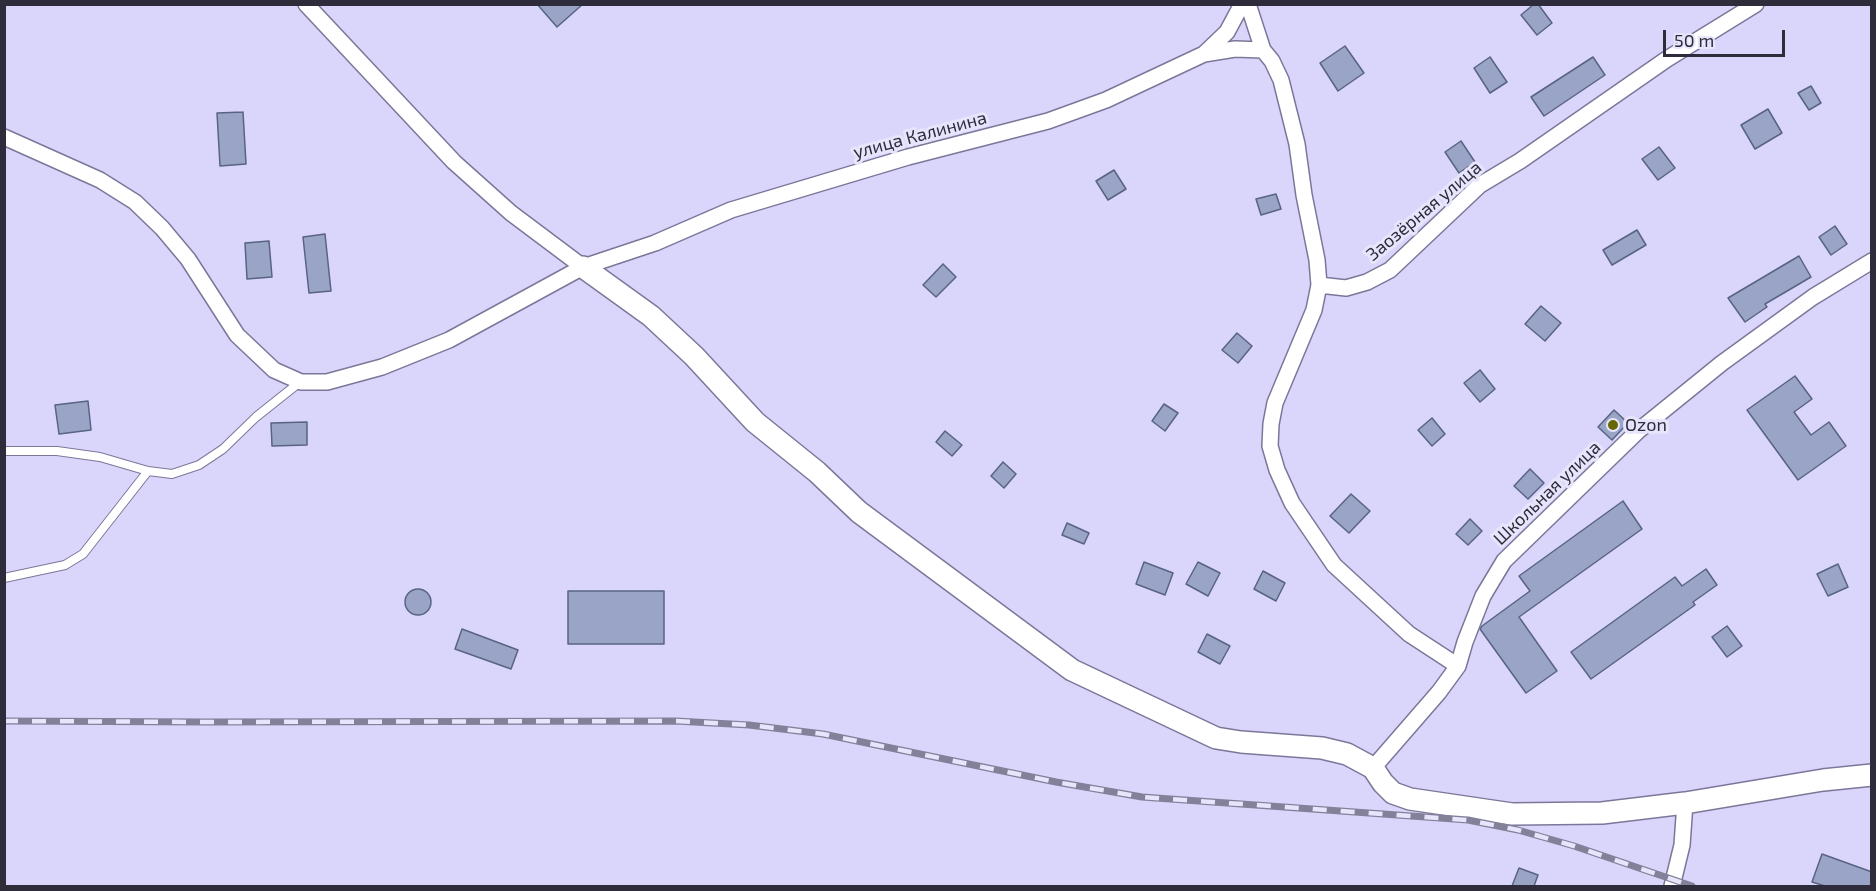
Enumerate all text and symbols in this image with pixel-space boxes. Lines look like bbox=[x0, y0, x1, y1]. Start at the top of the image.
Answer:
scale bar bbox=[1666, 18, 1788, 56]
text: 50 m bbox=[1674, 29, 1714, 51]
street label: улица Калинина bbox=[851, 107, 989, 163]
street label: Заозёрная улица bbox=[1362, 157, 1486, 265]
place label: Ozon bbox=[1625, 414, 1667, 436]
marker: Ozon bbox=[1606, 418, 1620, 432]
street label: Школьная улица bbox=[1489, 436, 1605, 550]

